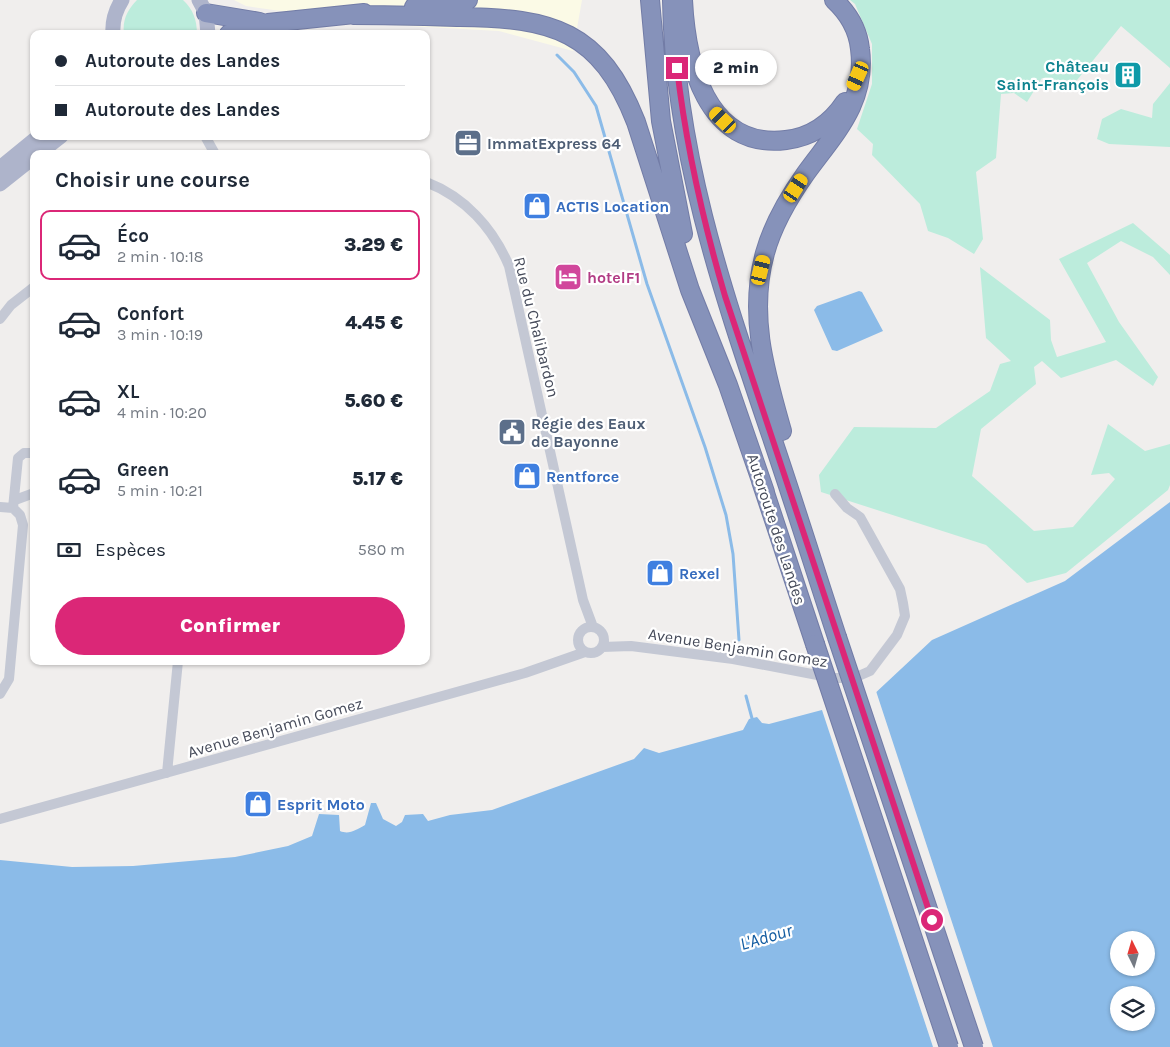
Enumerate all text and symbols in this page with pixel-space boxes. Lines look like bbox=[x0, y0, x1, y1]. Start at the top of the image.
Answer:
text: Autoroute des Landes bbox=[85, 50, 280, 72]
callout: 2 min bbox=[694, 50, 777, 86]
route end bbox=[666, 57, 688, 79]
place label: Château Saint-François bbox=[996, 57, 1109, 94]
text: 2 min bbox=[713, 58, 759, 77]
car bbox=[845, 59, 870, 93]
building icon: Château Saint-François bbox=[1113, 60, 1143, 90]
text: Autoroute des Landes bbox=[85, 99, 280, 121]
car bbox=[706, 104, 739, 136]
office icon: ImmatExpress 64 bbox=[453, 128, 483, 158]
place label: ImmatExpress 64 bbox=[487, 134, 621, 153]
text: Choisir une course bbox=[55, 167, 250, 193]
car bbox=[781, 171, 810, 205]
shop icon: ACTIS Location bbox=[522, 191, 552, 221]
place label: ACTIS Location bbox=[556, 197, 669, 216]
icon: car bbox=[57, 223, 102, 268]
text: Éco bbox=[117, 225, 149, 247]
text: 3.29 € bbox=[344, 234, 403, 256]
text: 2 min · 10:18 bbox=[117, 247, 204, 266]
car bbox=[750, 254, 771, 286]
street label: Rue du Chalibardon bbox=[510, 255, 563, 399]
hotel icon: hotelF1 bbox=[553, 262, 583, 292]
place label: hotelF1 bbox=[587, 268, 640, 287]
icon: car bbox=[57, 301, 102, 346]
text: Confort bbox=[117, 303, 184, 325]
text: 4.45 € bbox=[345, 312, 403, 334]
text: 3 min · 10:19 bbox=[117, 325, 203, 344]
icon: car bbox=[57, 379, 102, 424]
text: XL bbox=[117, 381, 139, 403]
text: 5.60 € bbox=[344, 390, 403, 412]
text: 4 min · 10:20 bbox=[117, 403, 207, 422]
place label: Régie des Eaux de Bayonne bbox=[531, 414, 645, 451]
public building icon: Régie des Eaux de Bayonne bbox=[497, 417, 527, 447]
street label: Autoroute des Landes bbox=[743, 451, 810, 607]
icon: car bbox=[57, 457, 102, 502]
text: Green bbox=[117, 459, 169, 481]
shop icon: Rentforce bbox=[512, 461, 542, 491]
place label: Rentforce bbox=[546, 467, 619, 486]
text: 5.17 € bbox=[352, 468, 403, 490]
text: 5 min · 10:21 bbox=[117, 481, 203, 500]
icon: cash bbox=[55, 536, 83, 564]
text: Espèces bbox=[95, 539, 166, 561]
text: 580 m bbox=[358, 540, 405, 559]
shop icon: Rexel bbox=[645, 558, 675, 588]
place label: Rexel bbox=[679, 564, 720, 583]
button: Confirmer bbox=[55, 597, 405, 655]
street label: Avenue Benjamin Gomez bbox=[647, 624, 829, 671]
street label: Avenue Benjamin Gomez bbox=[185, 693, 365, 762]
shop icon: Esprit Moto bbox=[243, 789, 273, 819]
place label: Esprit Moto bbox=[277, 795, 365, 814]
route start bbox=[921, 909, 943, 931]
water label: L'Adour bbox=[737, 919, 796, 955]
north arrow bbox=[1110, 931, 1155, 976]
map controls bbox=[1110, 931, 1155, 1031]
button: layers bbox=[1110, 986, 1155, 1031]

